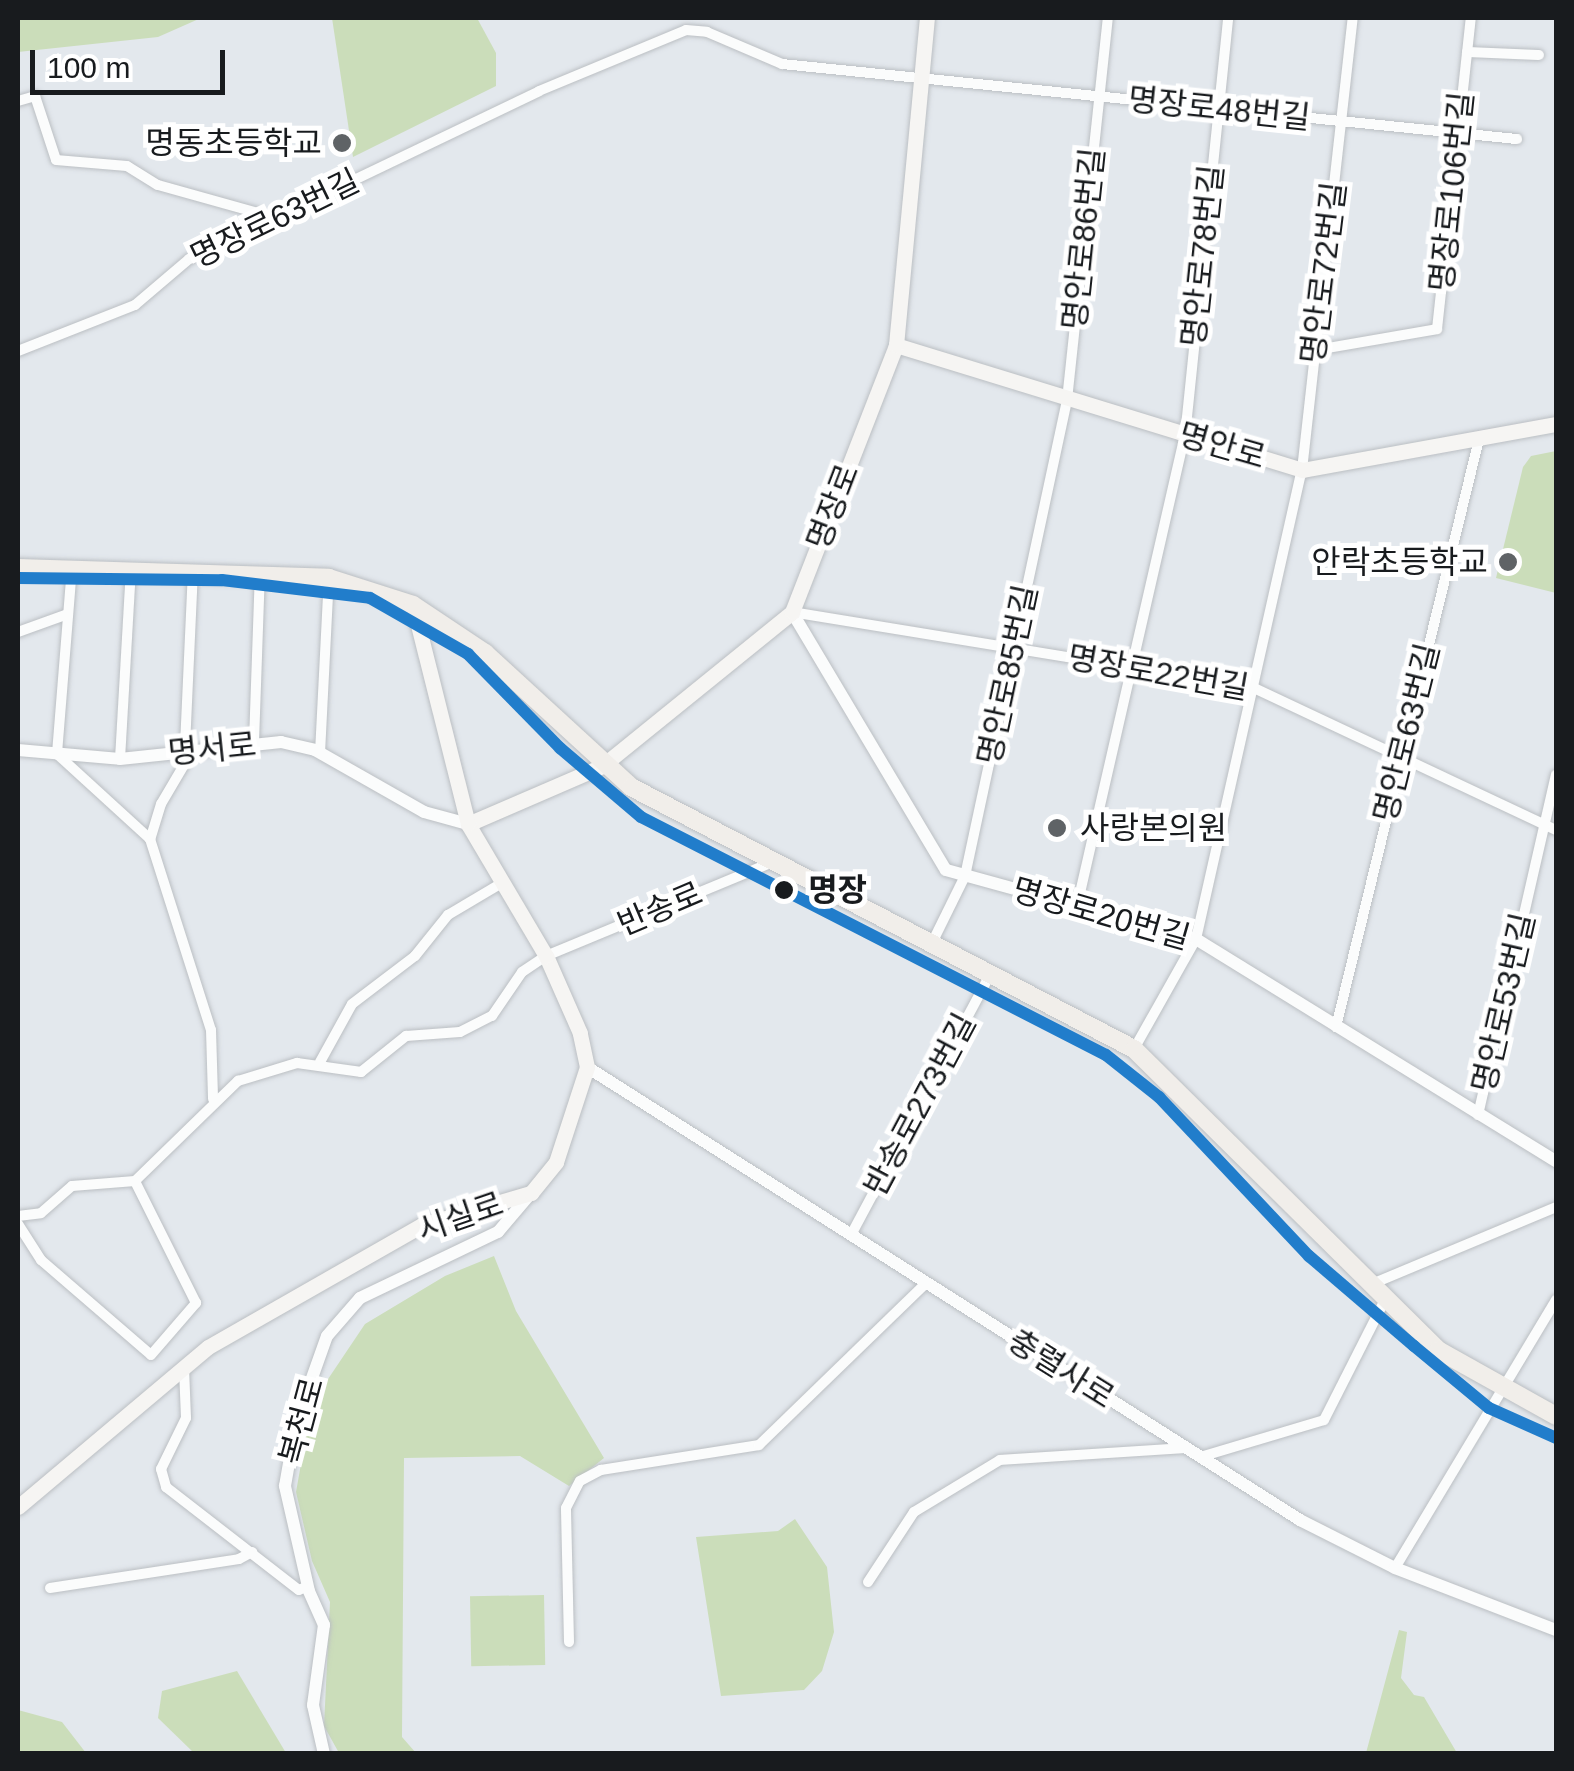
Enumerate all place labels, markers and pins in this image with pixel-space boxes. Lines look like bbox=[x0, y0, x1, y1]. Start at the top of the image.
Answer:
place label: 명동초등학교 bbox=[145, 124, 322, 162]
marker: 명동초등학교 bbox=[331, 132, 353, 154]
place label: 안락초등학교 bbox=[1311, 543, 1488, 581]
marker: 안락초등학교 bbox=[1497, 551, 1519, 573]
place label: 사랑본의원 bbox=[1080, 809, 1227, 847]
marker: 사랑본의원 bbox=[1044, 815, 1070, 841]
place label: 명장 bbox=[808, 871, 867, 909]
marker: 명장 bbox=[769, 875, 799, 905]

